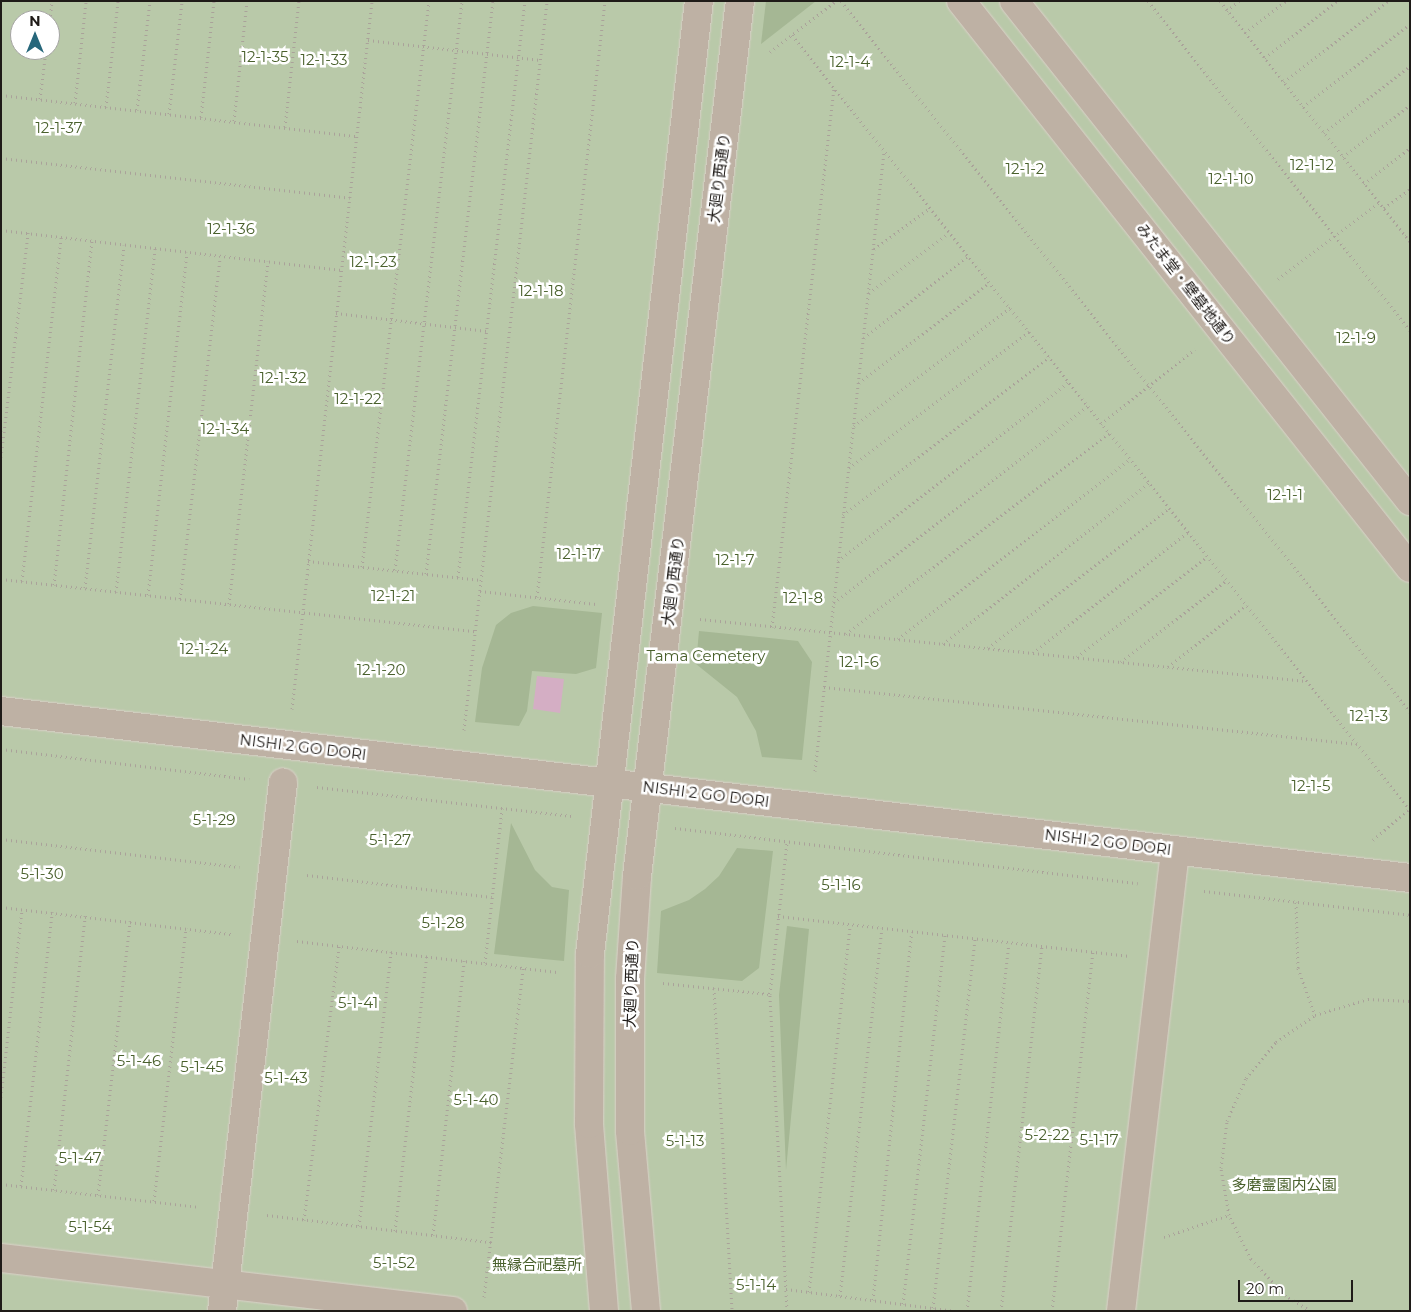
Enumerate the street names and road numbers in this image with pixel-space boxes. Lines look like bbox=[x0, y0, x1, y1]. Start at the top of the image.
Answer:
street label: 大廻り西通り bbox=[705, 132, 733, 224]
street label: みたま堂・壁墓地通り bbox=[1133, 219, 1239, 349]
street label: 大廻り西通り bbox=[659, 535, 687, 627]
street label: NISHI 2 GO DORI bbox=[239, 730, 367, 764]
street label: NISHI 2 GO DORI bbox=[642, 777, 770, 811]
street label: NISHI 2 GO DORI bbox=[1044, 825, 1172, 859]
street label: 大廻り西通り bbox=[620, 938, 642, 1028]

